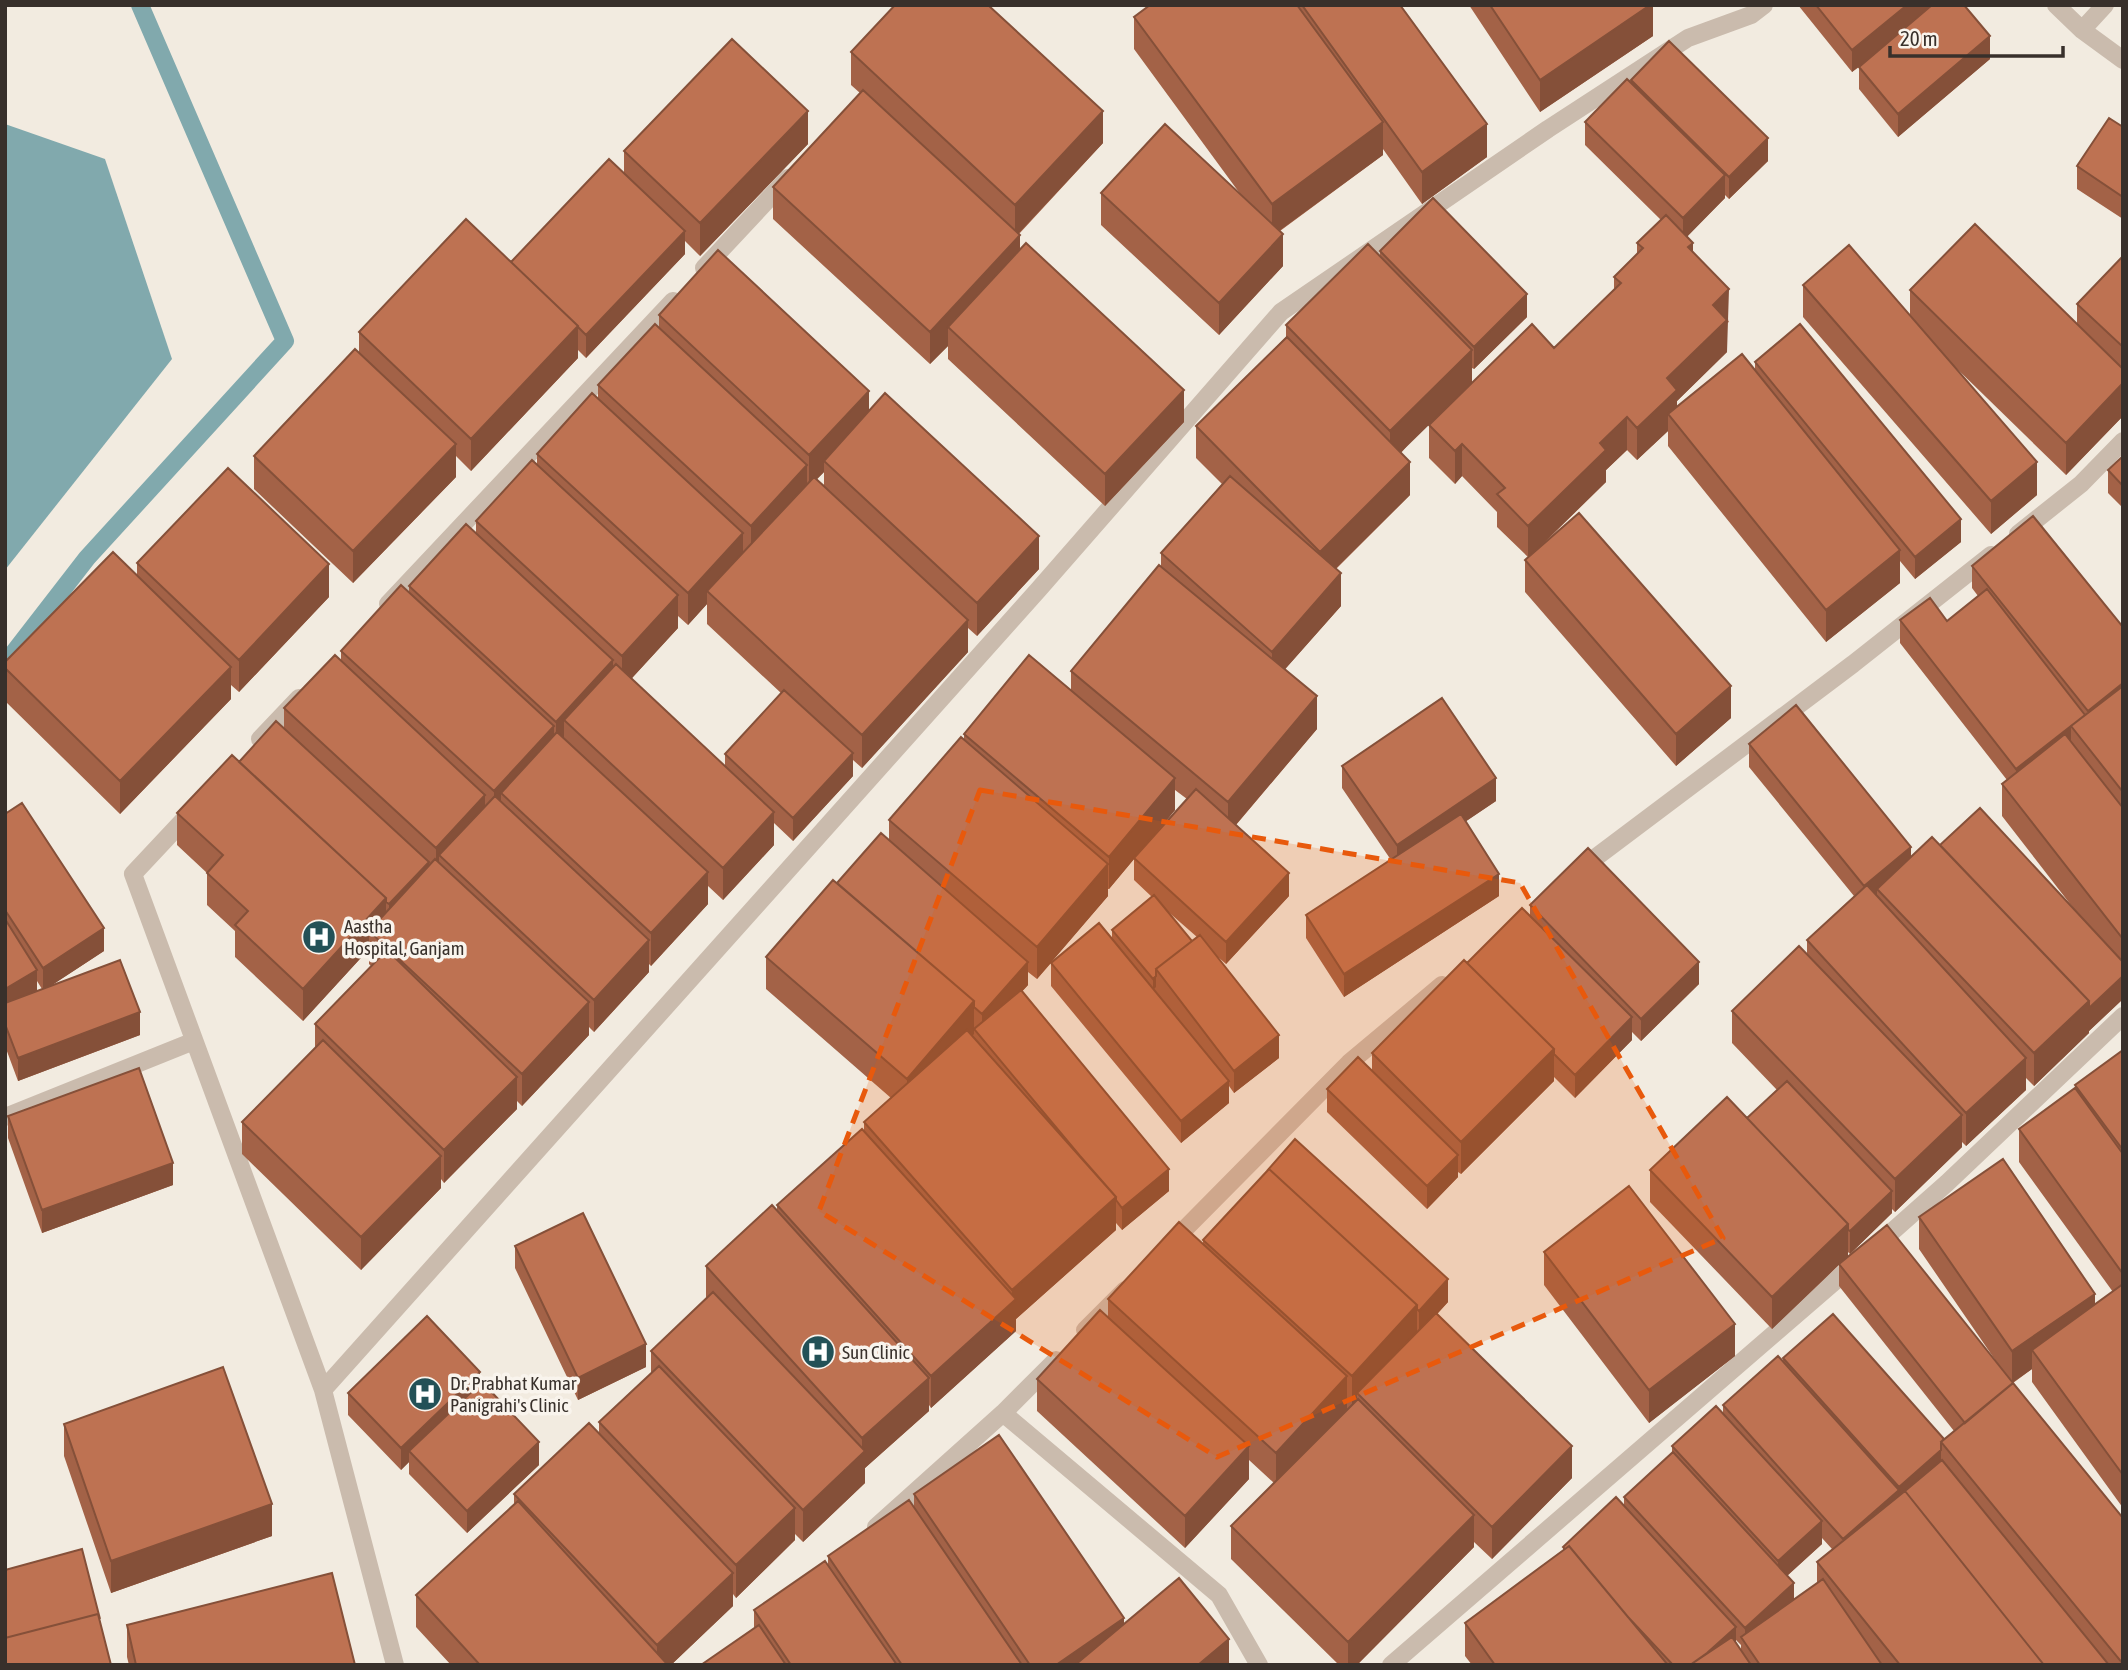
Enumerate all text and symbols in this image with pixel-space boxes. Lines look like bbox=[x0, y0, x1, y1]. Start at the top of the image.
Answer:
scale bar bbox=[1890, 14, 2063, 58]
text: 20 m bbox=[1900, 26, 1938, 50]
place label: Aastha Hospital, Ganjam bbox=[344, 915, 464, 959]
hospital icon: Aastha Hospital, Ganjam bbox=[300, 918, 338, 956]
hospital icon: Sun Clinic bbox=[799, 1333, 837, 1371]
place label: Sun Clinic bbox=[842, 1341, 911, 1363]
place label: Dr. Prabhat Kumar Panigrahi's Clinic bbox=[450, 1372, 577, 1416]
hospital icon: Dr. Prabhat Kumar Panigrahi's Clinic bbox=[406, 1375, 444, 1413]

